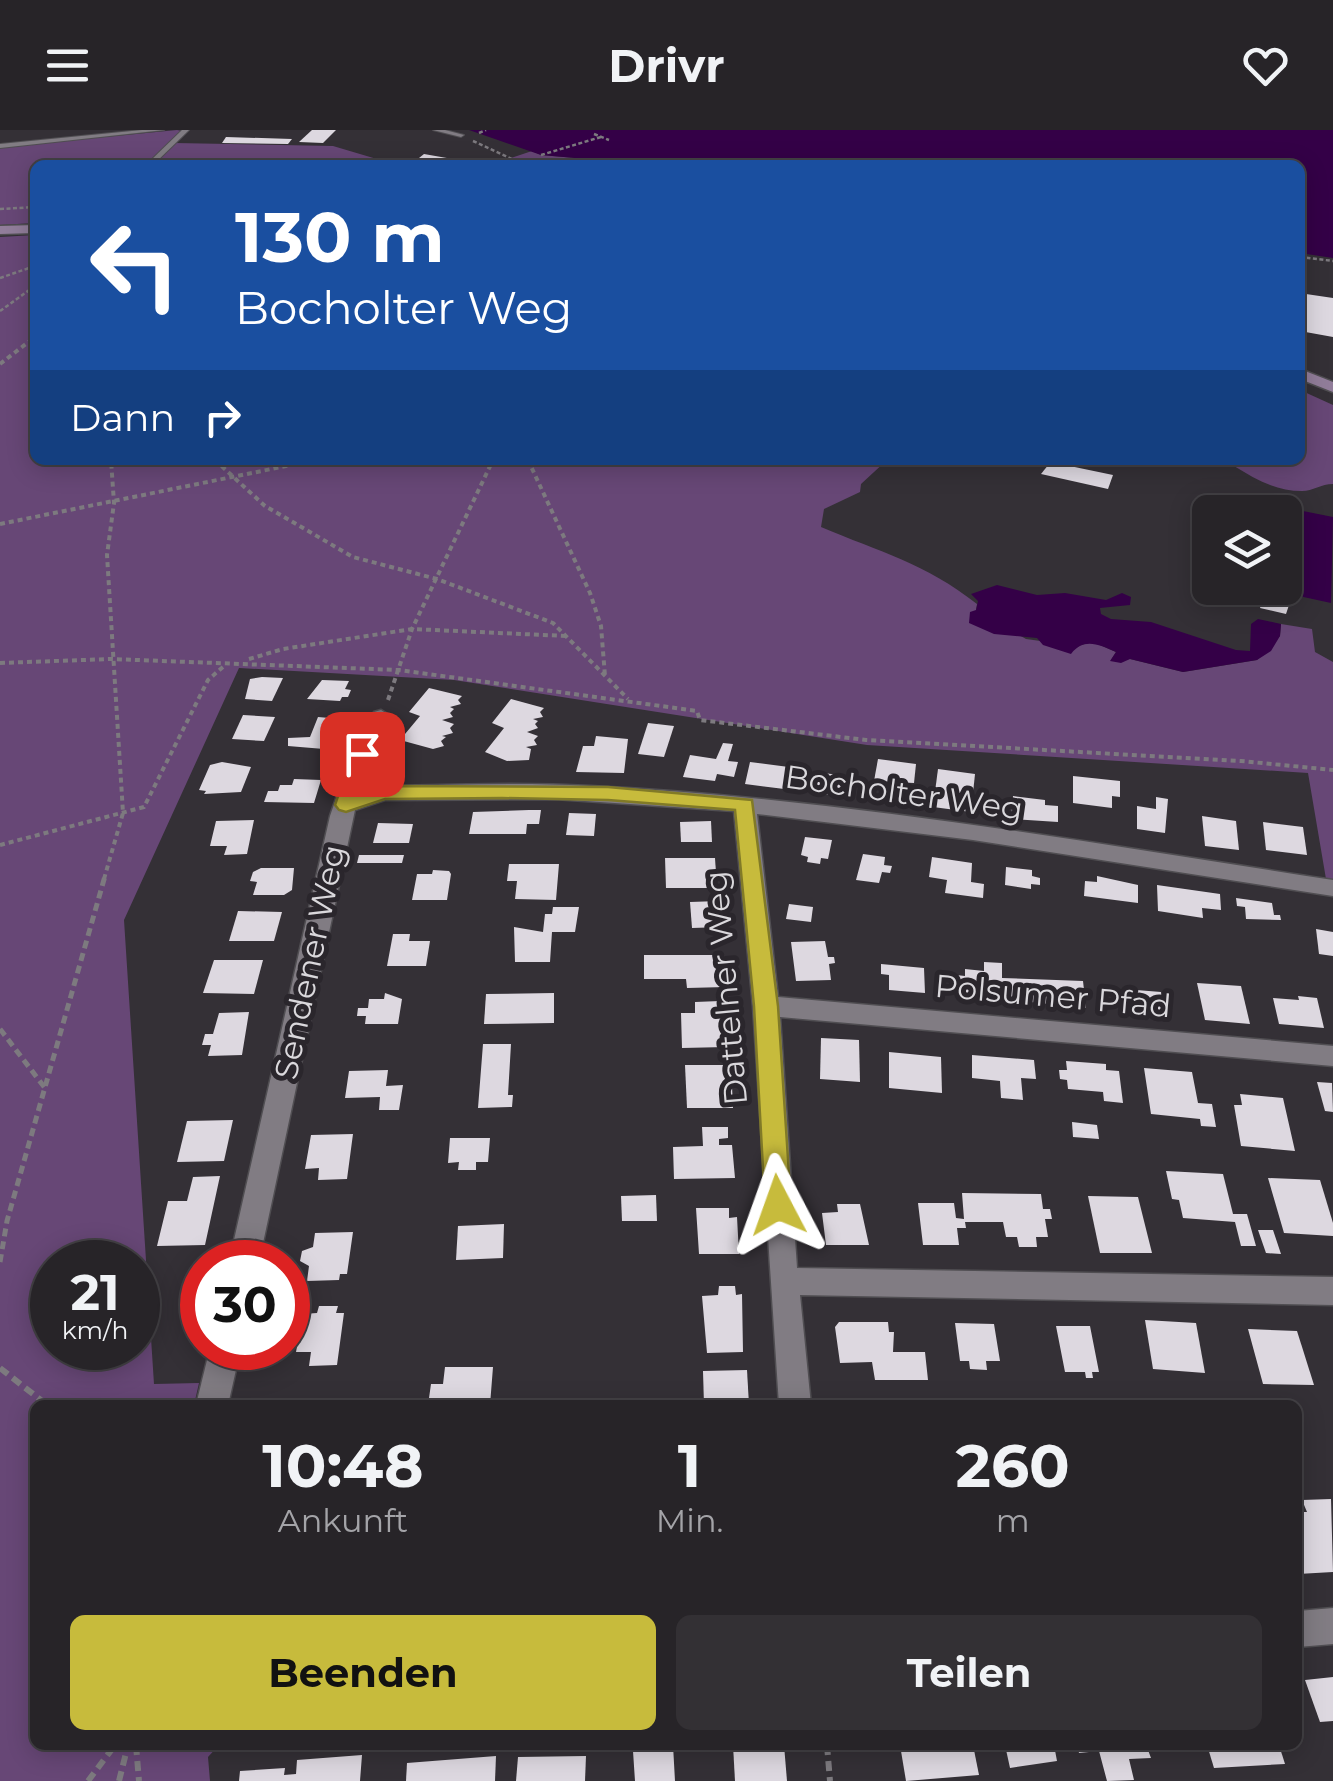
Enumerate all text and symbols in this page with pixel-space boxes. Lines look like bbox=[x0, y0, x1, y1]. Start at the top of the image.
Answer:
icon: menu bbox=[40, 38, 95, 93]
text: Drivr bbox=[608, 38, 725, 93]
icon: heart bbox=[1238, 38, 1293, 93]
text: 130 m bbox=[235, 194, 445, 280]
icon: left bbox=[70, 200, 200, 330]
text: Bocholter Weg bbox=[235, 280, 572, 335]
icon: right bbox=[195, 390, 250, 445]
text: Dann bbox=[70, 394, 175, 441]
map controls bbox=[1192, 495, 1302, 605]
button: layers bbox=[1192, 495, 1302, 605]
pin bbox=[320, 712, 405, 797]
icon: arrive bbox=[335, 727, 390, 782]
street label: Bocholter Weg bbox=[783, 756, 1026, 829]
street label: Sendener Weg bbox=[266, 841, 353, 1083]
street label: Dattelner Weg bbox=[696, 869, 755, 1107]
street label: Polsumer Pfad bbox=[933, 966, 1173, 1025]
position arrow bbox=[726, 1153, 830, 1257]
speed limit sign: 30 bbox=[180, 1240, 310, 1370]
text: 21 bbox=[70, 1262, 120, 1323]
text: km/h bbox=[62, 1315, 128, 1345]
text: 10:48 bbox=[262, 1429, 424, 1502]
text: 1 bbox=[678, 1429, 701, 1502]
text: 260 bbox=[956, 1429, 1070, 1502]
text: Ankunft bbox=[278, 1501, 408, 1540]
text: Min. bbox=[656, 1501, 723, 1540]
text: m bbox=[996, 1501, 1030, 1540]
button: Beenden bbox=[70, 1615, 656, 1730]
button: Teilen bbox=[676, 1615, 1262, 1730]

